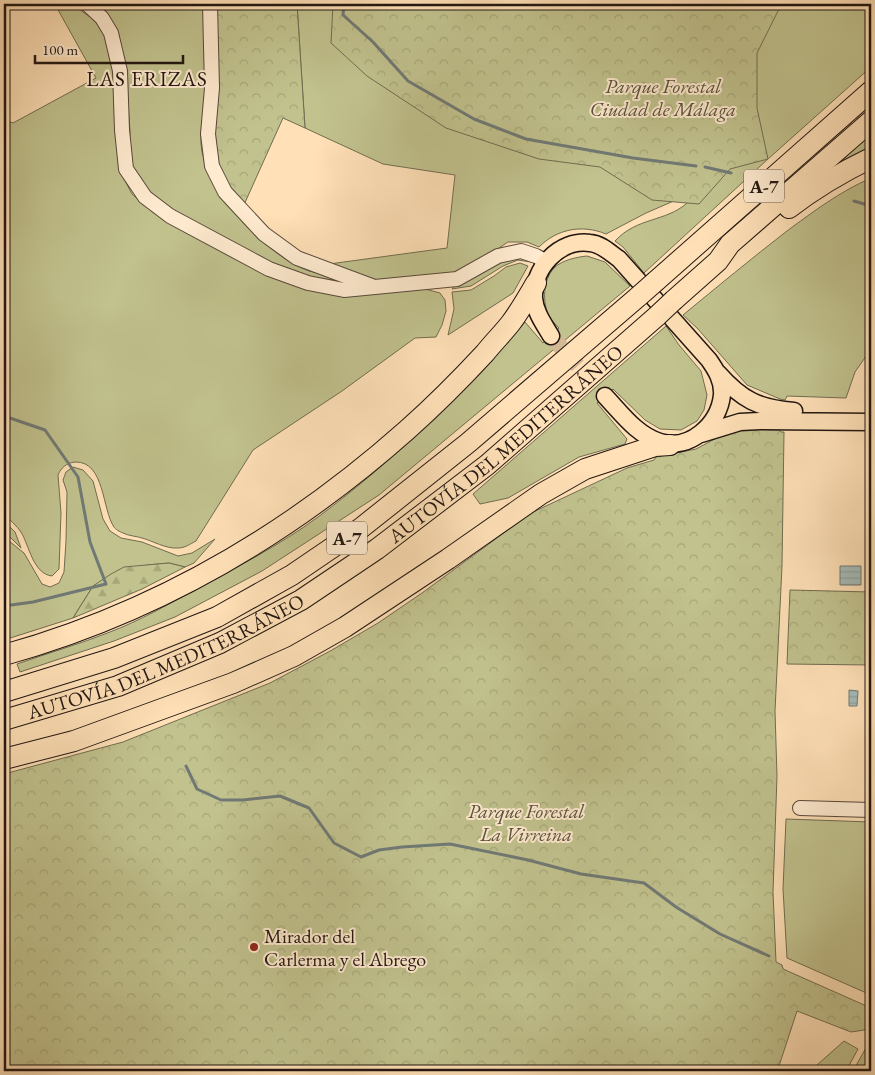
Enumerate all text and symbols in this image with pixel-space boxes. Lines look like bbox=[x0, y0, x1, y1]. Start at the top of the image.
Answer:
scale bar bbox=[35, 32, 182, 64]
text: 100 m bbox=[42, 40, 79, 59]
district label: LAS ERIZAS bbox=[86, 65, 208, 92]
park label: Parque Forestal Ciudad de Málaga bbox=[590, 73, 736, 122]
road number: A-7 bbox=[744, 170, 784, 202]
street label: AUTOVÍA DEL MEDITERRÁNEO bbox=[382, 339, 628, 549]
road number: A-7 bbox=[327, 522, 367, 554]
street label: AUTOVÍA DEL MEDITERRÁNEO bbox=[23, 588, 308, 726]
park label: Parque Forestal La Virreina bbox=[468, 798, 585, 847]
place label: Mirador del Carlerma y el Abrego bbox=[264, 923, 426, 972]
marker: Mirador del Carlerma y el Abrego bbox=[248, 941, 260, 953]

